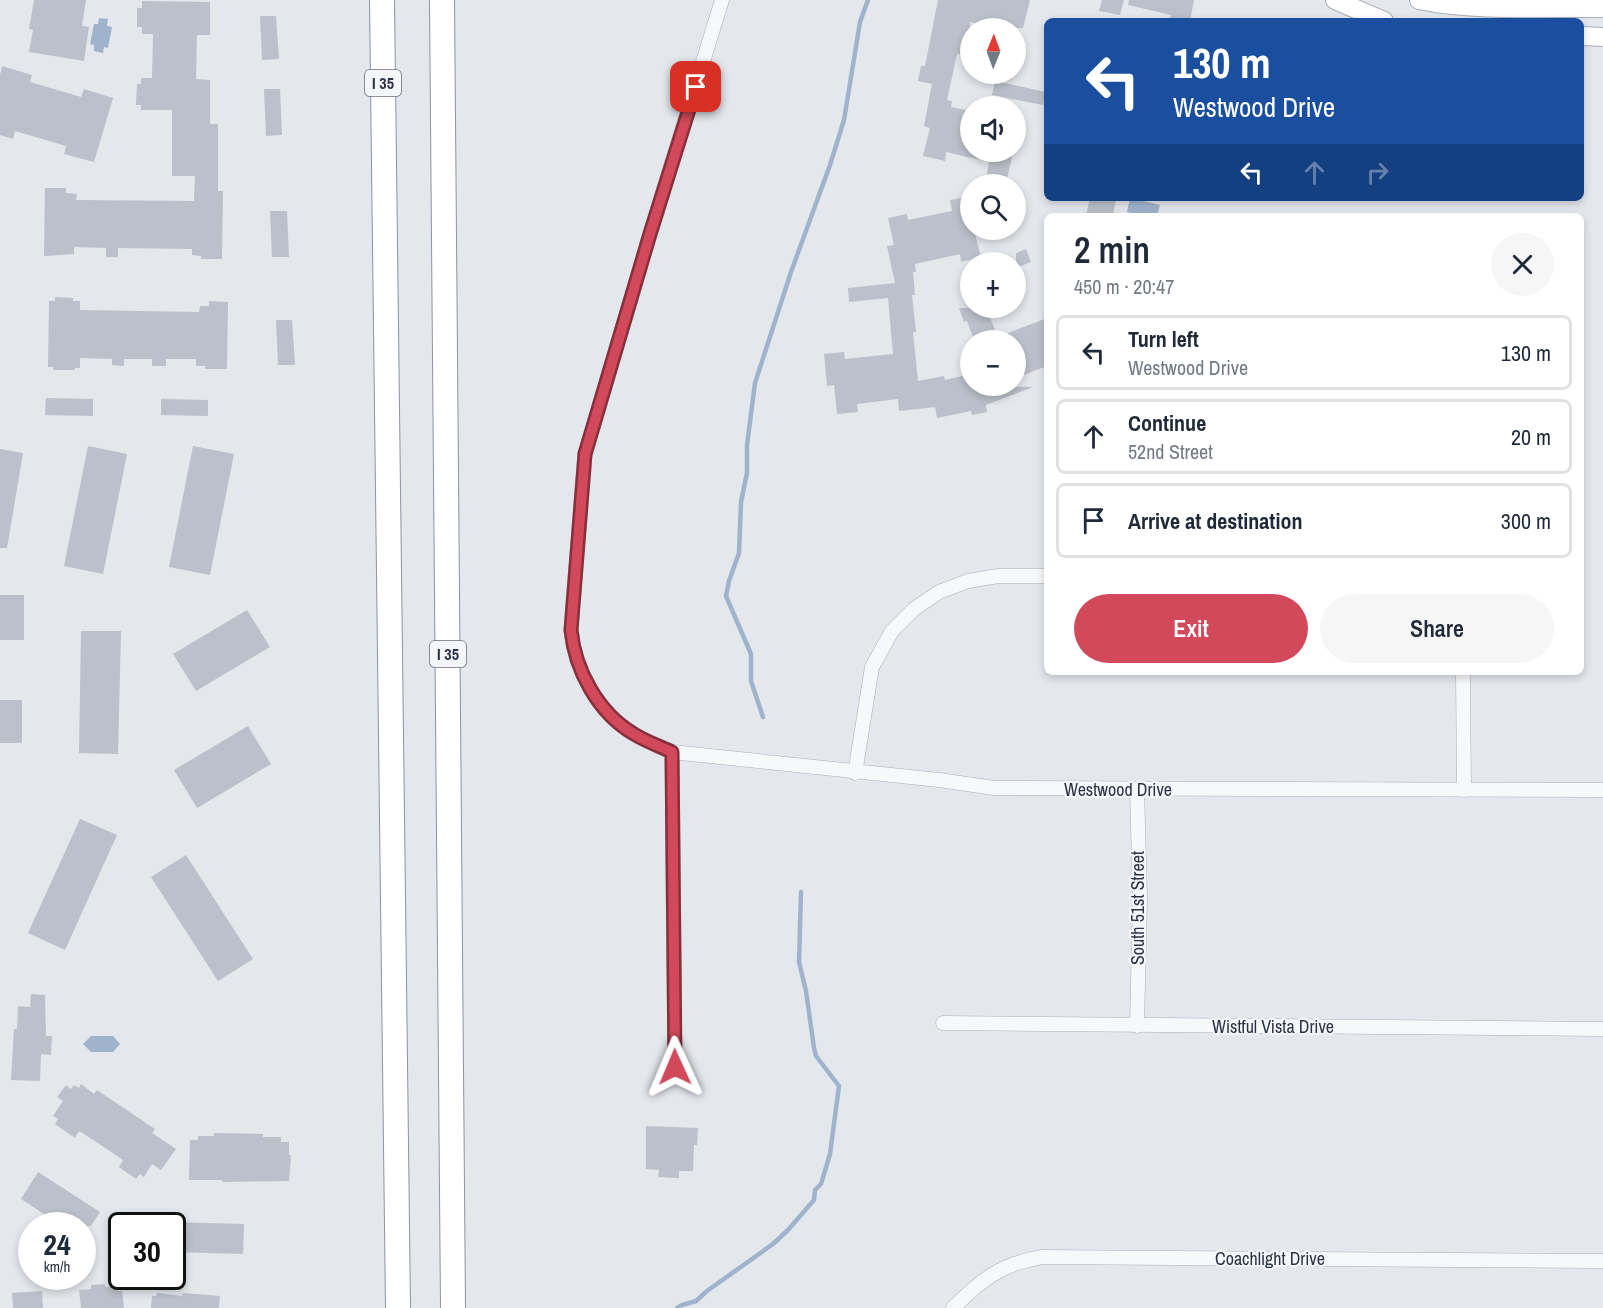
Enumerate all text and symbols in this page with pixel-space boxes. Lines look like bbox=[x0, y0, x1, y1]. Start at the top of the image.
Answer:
north arrow bbox=[960, 18, 1026, 84]
map controls bbox=[960, 18, 1026, 396]
text: 130 m bbox=[1173, 35, 1271, 91]
icon: left bbox=[1074, 42, 1152, 120]
pin bbox=[670, 61, 721, 112]
road number: I 35 bbox=[365, 70, 401, 96]
icon: arrive bbox=[679, 70, 712, 103]
text: Westwood Drive bbox=[1173, 89, 1335, 125]
button: sound bbox=[960, 96, 1026, 162]
icon: left bbox=[1235, 156, 1268, 189]
icon: ahead bbox=[1298, 156, 1331, 189]
icon: right bbox=[1361, 156, 1394, 189]
button: search bbox=[960, 174, 1026, 240]
text: 2 min bbox=[1074, 226, 1150, 274]
button: close bbox=[1491, 233, 1554, 296]
button: + bbox=[960, 252, 1026, 318]
text: 450 m · 20:47 bbox=[1074, 273, 1174, 300]
text: Turn left bbox=[1128, 324, 1199, 354]
button: − bbox=[960, 330, 1026, 396]
icon: left bbox=[1077, 336, 1110, 369]
text: 130 m bbox=[1501, 338, 1551, 368]
text: Westwood Drive bbox=[1128, 354, 1248, 381]
text: Continue bbox=[1128, 408, 1206, 438]
icon: ahead bbox=[1077, 420, 1110, 453]
text: 20 m bbox=[1511, 422, 1551, 452]
text: 52nd Street bbox=[1128, 438, 1213, 465]
icon: arrive bbox=[1077, 504, 1110, 537]
text: Arrive at destination bbox=[1128, 506, 1302, 536]
text: 300 m bbox=[1501, 506, 1551, 536]
button: Exit bbox=[1074, 594, 1308, 663]
button: Share bbox=[1320, 594, 1554, 663]
road number: I 35 bbox=[430, 641, 466, 667]
street label: Westwood Drive bbox=[1064, 777, 1172, 802]
street label: South 51st Street bbox=[1125, 851, 1150, 965]
street label: Wistful Vista Drive bbox=[1212, 1014, 1334, 1039]
position arrow bbox=[643, 1035, 707, 1099]
speed limit sign: 30 bbox=[108, 1212, 186, 1290]
text: 24 bbox=[43, 1224, 71, 1264]
street label: Coachlight Drive bbox=[1215, 1246, 1325, 1271]
text: km/h bbox=[44, 1256, 70, 1277]

